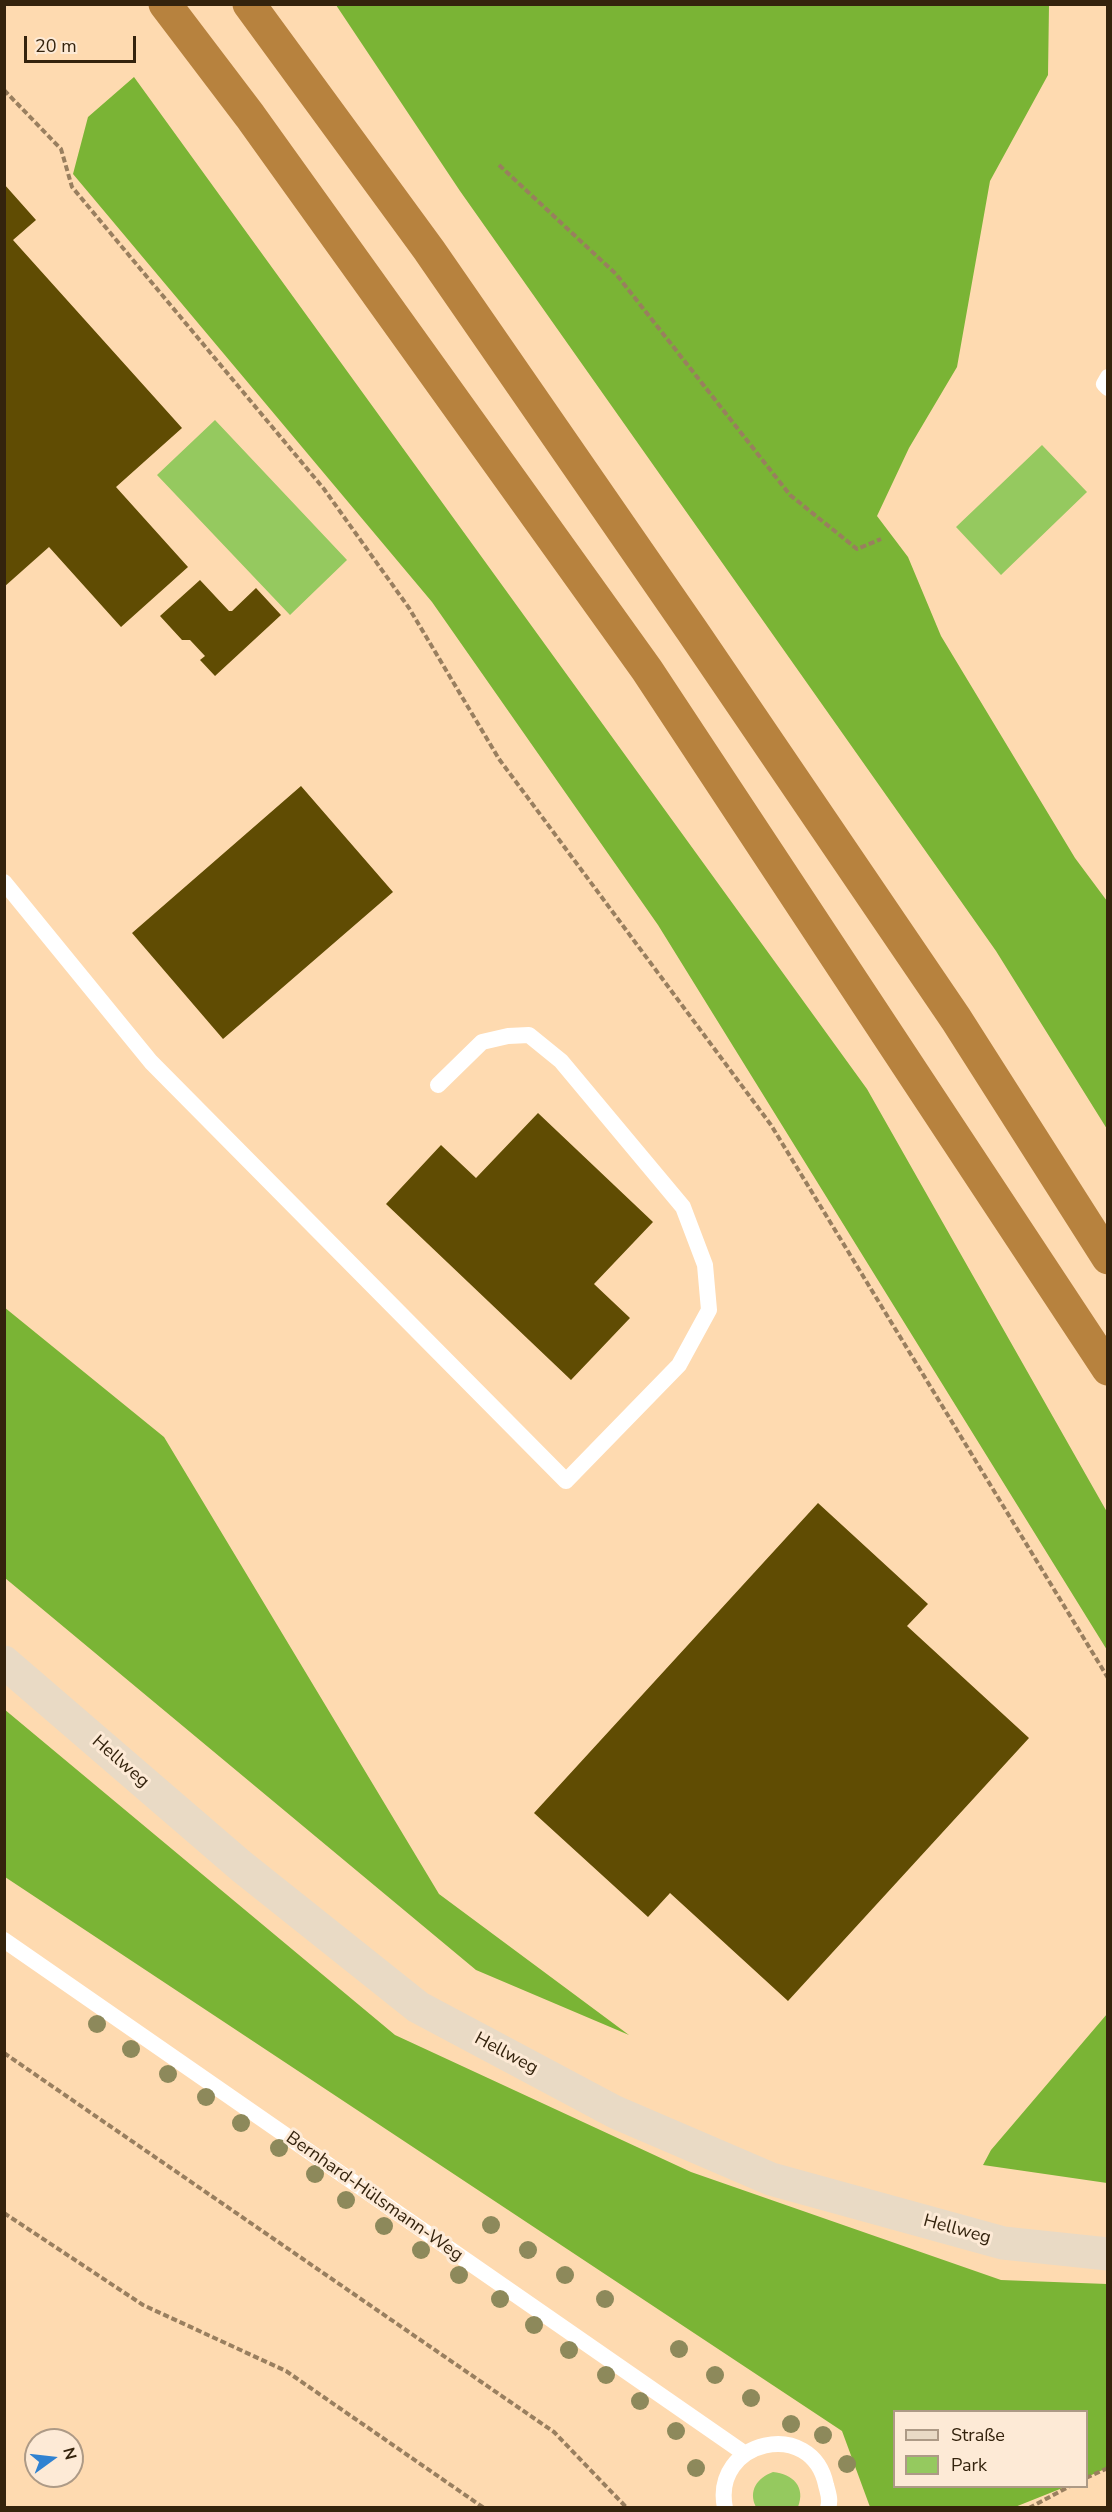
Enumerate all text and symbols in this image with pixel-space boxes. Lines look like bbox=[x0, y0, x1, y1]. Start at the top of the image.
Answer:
scale bar bbox=[27, 24, 140, 62]
text: 20 m bbox=[35, 34, 77, 58]
street label: Hellweg bbox=[87, 1731, 153, 1793]
street label: Hellweg bbox=[471, 2028, 541, 2080]
street label: Bernhard-Hülsmann-Weg bbox=[281, 2128, 467, 2266]
street label: Hellweg bbox=[921, 2211, 993, 2249]
legend bbox=[893, 2410, 1088, 2488]
text: Straße bbox=[951, 2423, 1005, 2447]
north arrow bbox=[24, 2428, 84, 2488]
text: N bbox=[57, 2445, 82, 2462]
text: Park bbox=[951, 2453, 987, 2477]

